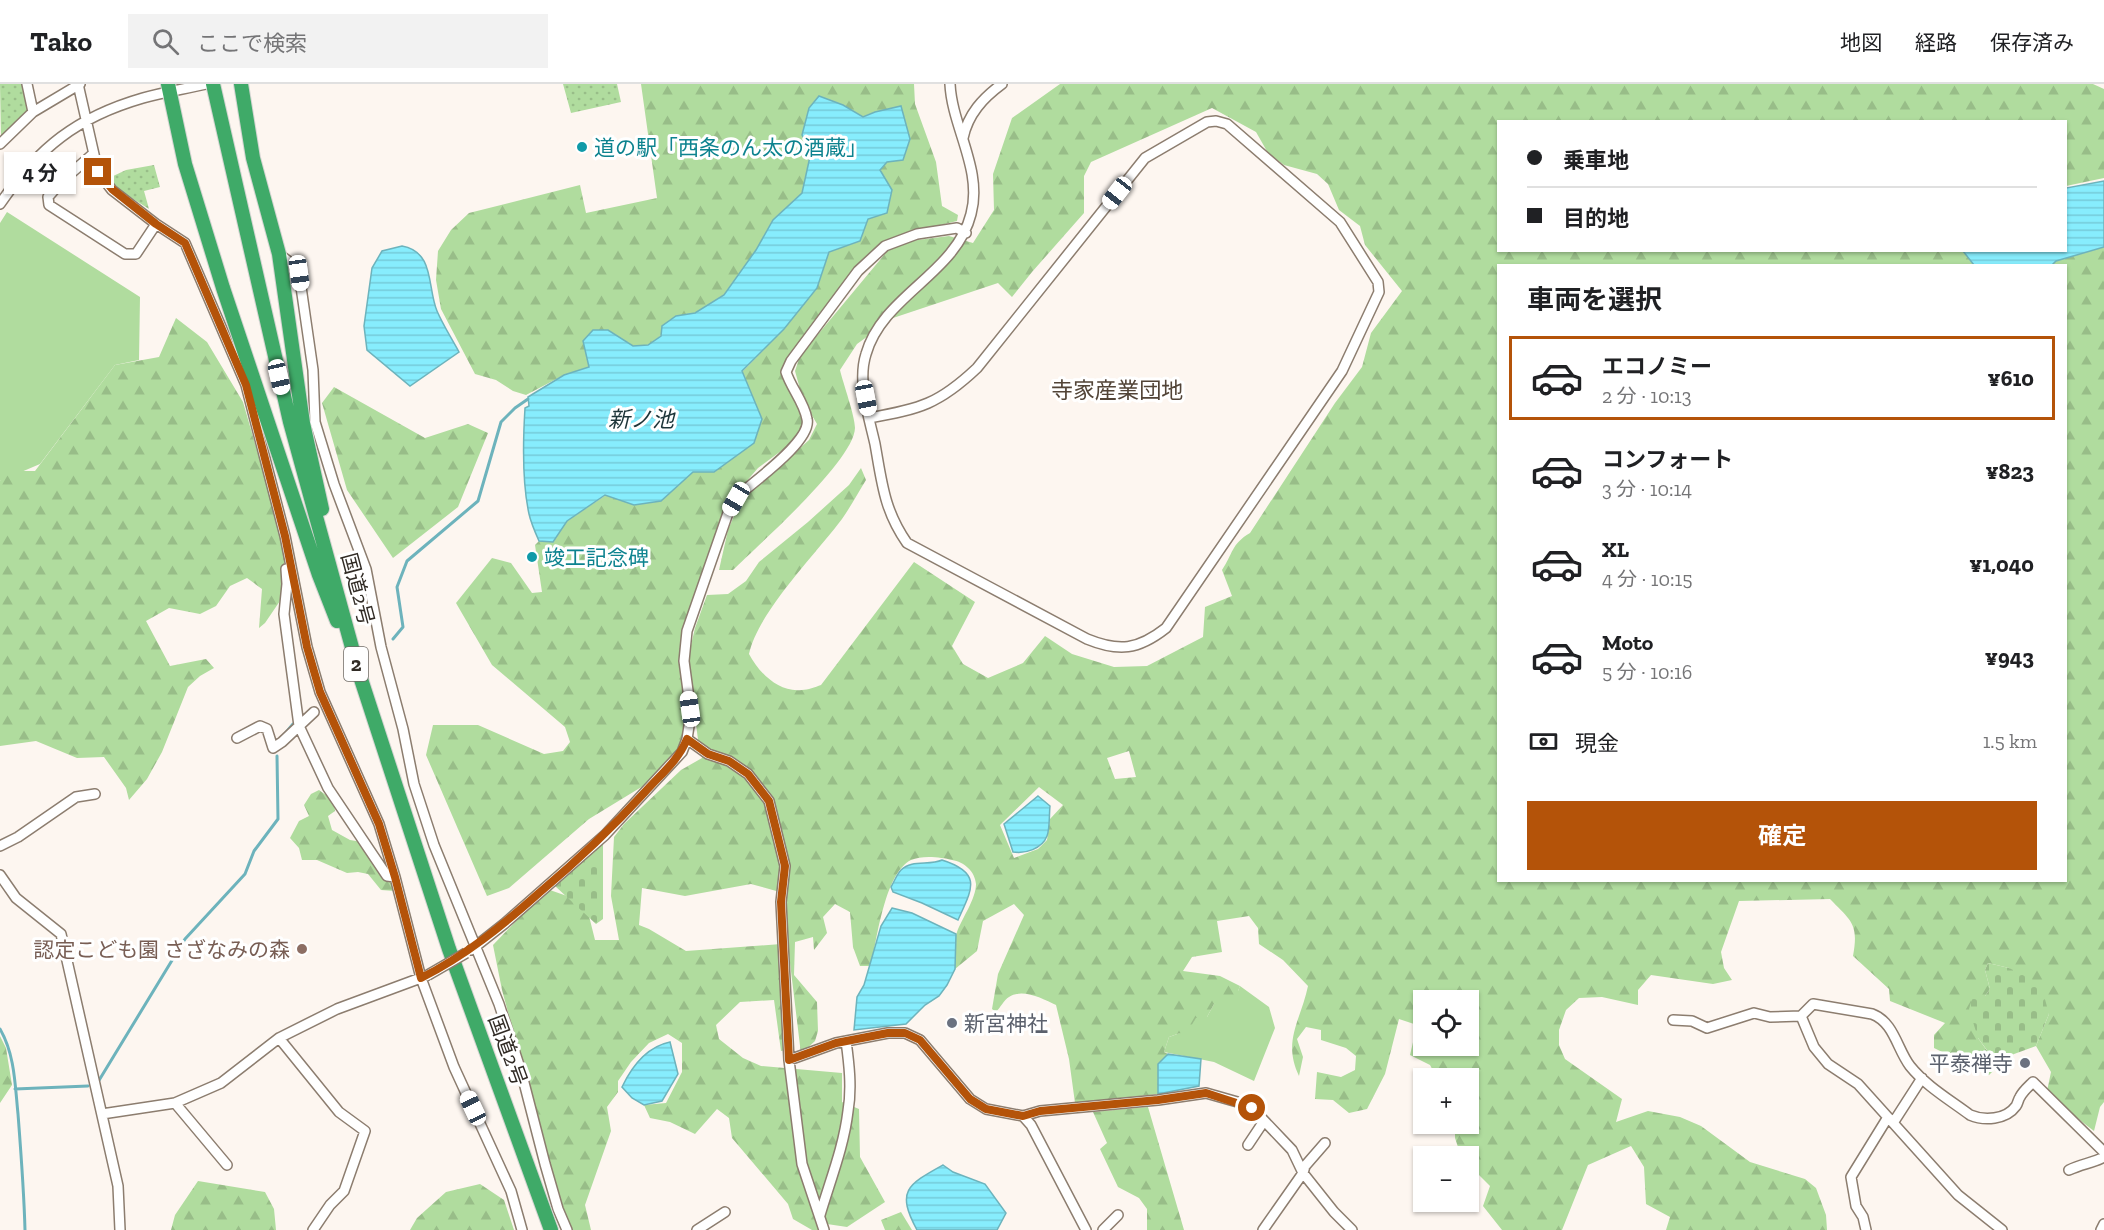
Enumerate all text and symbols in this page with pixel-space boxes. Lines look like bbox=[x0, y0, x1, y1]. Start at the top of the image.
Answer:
search box bbox=[128, 14, 548, 68]
text: Tako bbox=[30, 25, 92, 58]
icon: search bbox=[149, 25, 182, 58]
text: ここで検索 bbox=[197, 30, 307, 57]
text: 地図 bbox=[1840, 30, 1882, 55]
text: 経路 bbox=[1915, 30, 1957, 55]
text: 保存済み bbox=[1990, 30, 2074, 55]
place label: 道の駅「西条のん太の酒蔵」 bbox=[594, 135, 867, 160]
marker: 道の駅「西条のん太の酒蔵」 bbox=[575, 140, 589, 154]
text: 乗車地 bbox=[1563, 147, 1629, 174]
callout: 4 分 bbox=[5, 151, 77, 193]
route end bbox=[84, 158, 111, 185]
text: 4 分 bbox=[22, 161, 58, 185]
car bbox=[1099, 173, 1135, 213]
text: 目的地 bbox=[1563, 205, 1629, 232]
car bbox=[288, 254, 310, 292]
text: 車両を選択 bbox=[1527, 284, 1662, 316]
icon: car bbox=[1530, 351, 1584, 405]
text: エコノミー bbox=[1602, 353, 1712, 380]
car bbox=[266, 357, 292, 397]
text: ¥610 bbox=[1988, 365, 2034, 392]
district label: 寺家産業団地 bbox=[1051, 377, 1183, 404]
car bbox=[854, 379, 878, 417]
text: 2 分 · 10:13 bbox=[1602, 384, 1691, 408]
water label: 新ノ池 bbox=[608, 406, 676, 433]
icon: car bbox=[1530, 444, 1584, 498]
text: コンフォート bbox=[1602, 446, 1733, 473]
text: ¥823 bbox=[1986, 458, 2034, 485]
text: 3 分 · 10:14 bbox=[1602, 477, 1692, 501]
car bbox=[719, 479, 753, 519]
text: XL bbox=[1602, 536, 1629, 563]
icon: car bbox=[1530, 537, 1584, 591]
place label: 竣工記念碑 bbox=[544, 545, 649, 570]
street label: 国道2号 bbox=[336, 550, 380, 628]
marker: 竣工記念碑 bbox=[525, 550, 539, 564]
text: ¥1,040 bbox=[1969, 551, 2034, 578]
text: 4 分 · 10:15 bbox=[1602, 567, 1692, 591]
text: Moto bbox=[1602, 629, 1653, 656]
icon: car bbox=[1530, 630, 1584, 684]
text: ¥943 bbox=[1985, 644, 2034, 671]
road number: 2 bbox=[344, 647, 368, 681]
text: 5 分 · 10:16 bbox=[1602, 660, 1692, 684]
car bbox=[679, 690, 701, 728]
icon: cash bbox=[1527, 725, 1560, 758]
text: 1.5 km bbox=[1983, 729, 2037, 753]
text: 現金 bbox=[1575, 730, 1619, 757]
button: 確定 bbox=[1527, 801, 2037, 870]
place label: 認定こども園 さざなみの森 bbox=[33, 937, 290, 962]
marker: 認定こども園 さざなみの森 bbox=[295, 942, 309, 956]
map controls bbox=[1413, 990, 1479, 1212]
button: locate bbox=[1413, 990, 1479, 1056]
street label: 国道2号 bbox=[484, 1011, 532, 1089]
place label: 新宮神社 bbox=[964, 1011, 1048, 1036]
marker: 新宮神社 bbox=[945, 1016, 959, 1030]
place label: 平泰禅寺 bbox=[1929, 1051, 2013, 1076]
marker: 平泰禅寺 bbox=[2018, 1056, 2032, 1070]
button: + bbox=[1413, 1068, 1479, 1134]
car bbox=[457, 1088, 489, 1128]
route start bbox=[1238, 1094, 1265, 1121]
button: − bbox=[1413, 1146, 1479, 1212]

